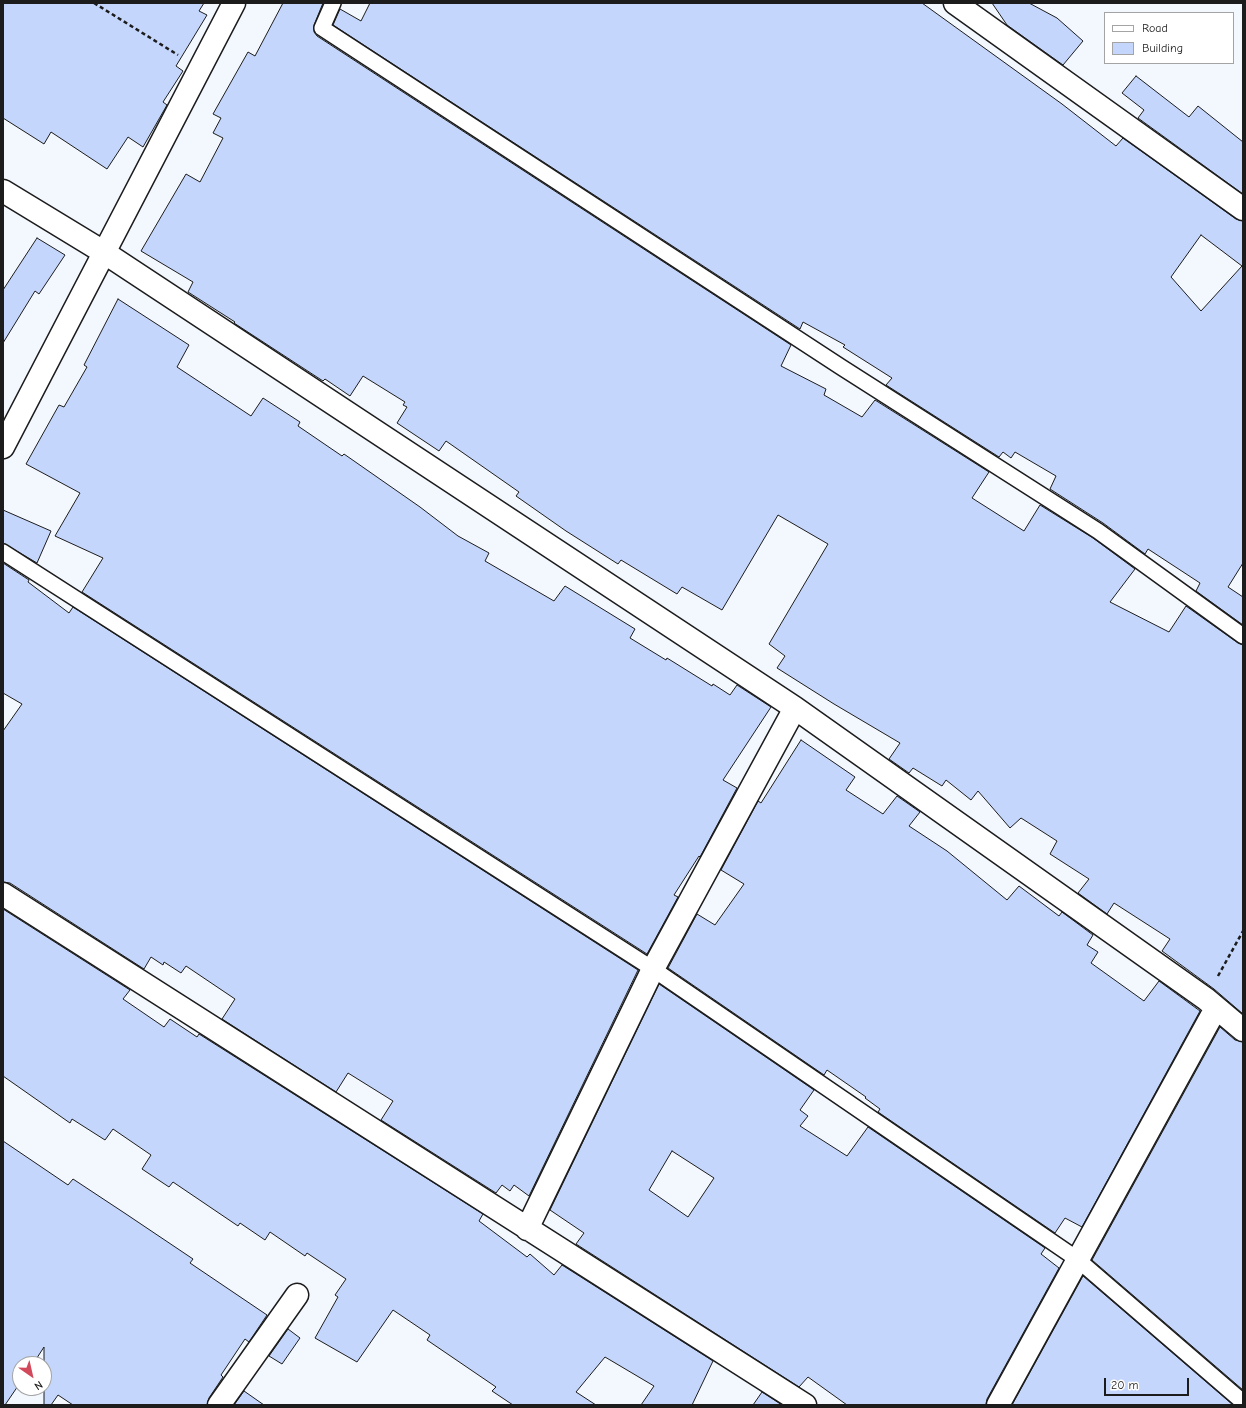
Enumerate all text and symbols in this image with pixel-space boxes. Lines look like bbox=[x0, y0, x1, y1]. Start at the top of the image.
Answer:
legend bbox=[1104, 12, 1234, 64]
text: Road bbox=[1142, 21, 1168, 35]
text: Building bbox=[1142, 41, 1183, 55]
north arrow bbox=[12, 1356, 52, 1396]
scale bar bbox=[1106, 1370, 1191, 1396]
text: N bbox=[32, 1378, 45, 1393]
text: 20 m bbox=[1111, 1378, 1139, 1392]

